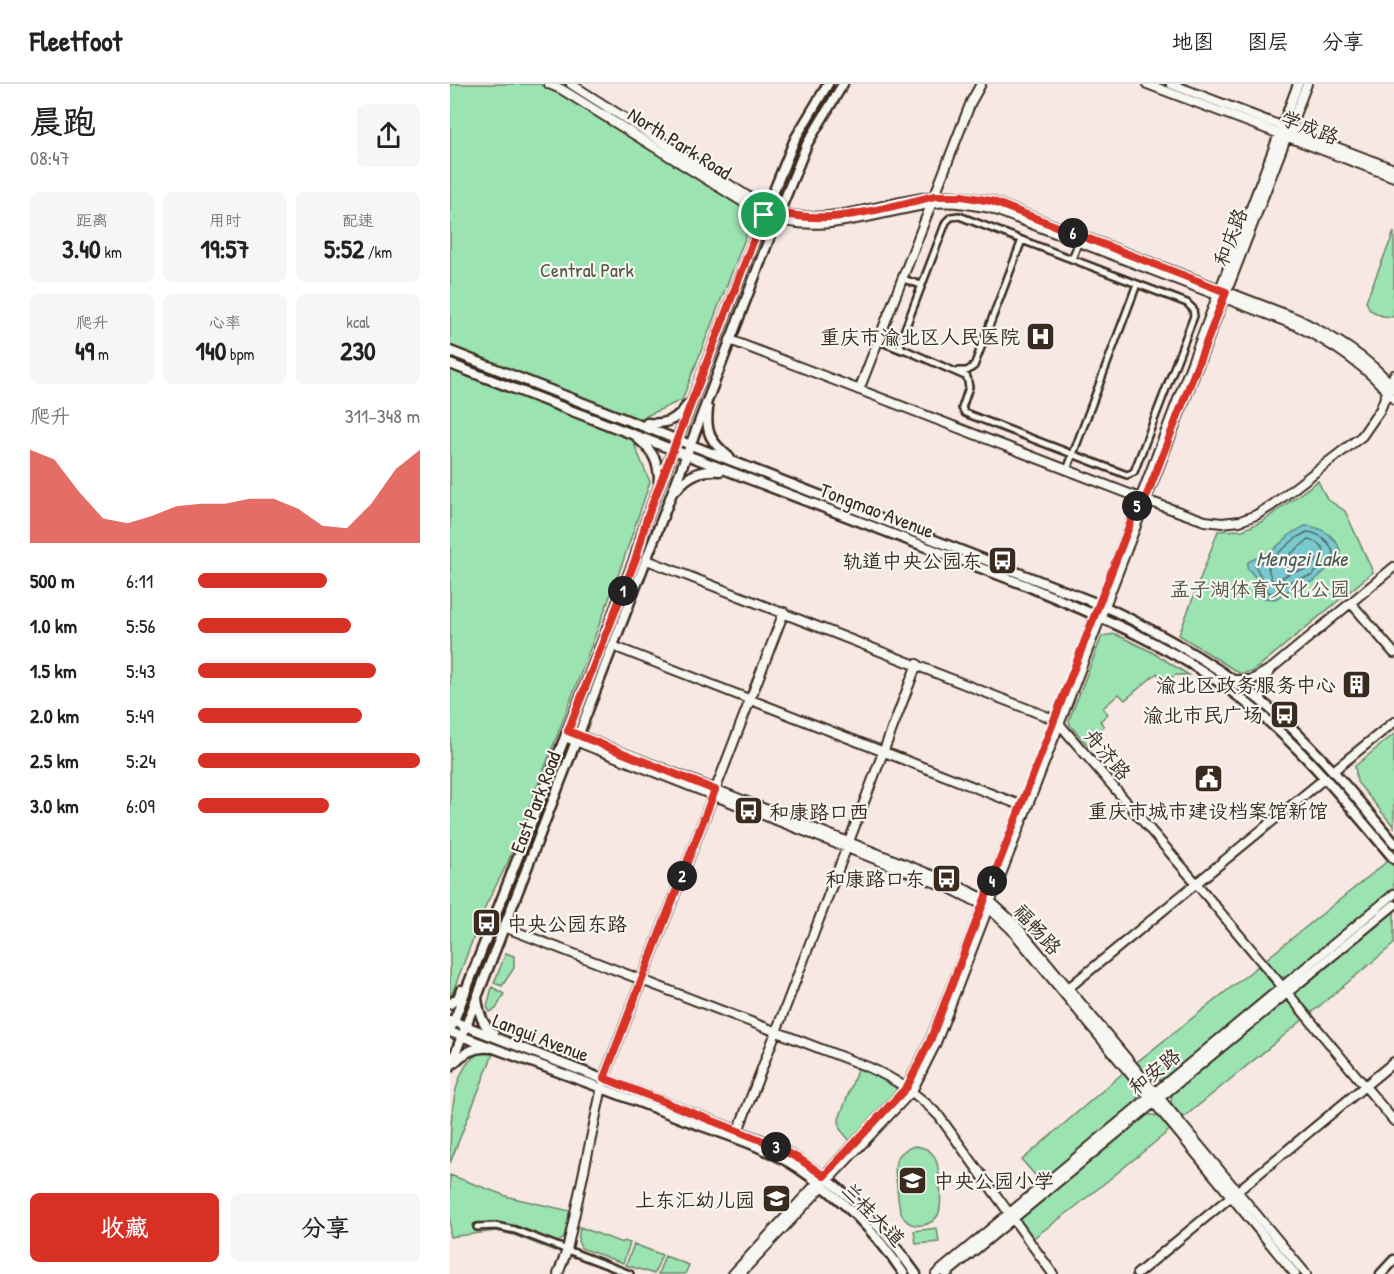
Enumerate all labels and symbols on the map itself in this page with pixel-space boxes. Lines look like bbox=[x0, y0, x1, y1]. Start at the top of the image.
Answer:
street label: North Park Road bbox=[623, 101, 737, 186]
street label: 学成路 bbox=[1277, 104, 1344, 151]
pin bbox=[738, 189, 789, 240]
street label: 和庆路 bbox=[1207, 203, 1254, 270]
pin: 6 bbox=[1058, 218, 1088, 248]
park label: Central Park bbox=[540, 256, 634, 283]
hospital icon: 重庆市渝北区人民医院 bbox=[1025, 320, 1057, 352]
place label: 重庆市渝北区人民医院 bbox=[820, 323, 1020, 350]
street label: Tongmao Avenue bbox=[816, 476, 938, 544]
pin: 5 bbox=[1122, 491, 1152, 521]
bus stop icon: 轨道中央公园东 bbox=[987, 544, 1019, 576]
water label: Mengzi Lake bbox=[1256, 544, 1349, 573]
place label: 轨道中央公园东 bbox=[842, 547, 982, 574]
park label: 孟子湖体育文化公园 bbox=[1170, 575, 1350, 602]
pin: 1 bbox=[608, 576, 638, 606]
building icon: 渝北区政务服务中心 bbox=[1341, 668, 1373, 700]
place label: 渝北区政务服务中心 bbox=[1156, 671, 1336, 698]
bus stop icon: 渝北市民广场 bbox=[1268, 698, 1300, 730]
place label: 渝北市民广场 bbox=[1143, 701, 1263, 728]
street label: 舟济路 bbox=[1078, 722, 1138, 786]
street label: East Park Road bbox=[503, 747, 567, 857]
public building icon: 重庆市城市建设档案馆新馆 bbox=[1192, 763, 1224, 795]
bus stop icon: 和康路口西 bbox=[732, 795, 764, 827]
place label: 重庆市城市建设档案馆新馆 bbox=[1088, 797, 1328, 824]
place label: 和康路口西 bbox=[769, 798, 869, 825]
pin: 2 bbox=[667, 861, 697, 891]
bus stop icon: 和康路口东 bbox=[930, 862, 962, 894]
place label: 和康路口东 bbox=[825, 865, 925, 892]
pin: 4 bbox=[977, 866, 1007, 896]
street label: 福畅路 bbox=[1008, 898, 1069, 961]
bus stop icon: 中央公园东路 bbox=[470, 907, 502, 939]
place label: 中央公园东路 bbox=[507, 910, 628, 937]
street label: Langui Avenue bbox=[489, 1006, 593, 1068]
street label: 和安路 bbox=[1122, 1041, 1187, 1100]
pin: 3 bbox=[761, 1132, 791, 1162]
school or university icon: 中央公园小学 bbox=[897, 1164, 929, 1196]
place label: 中央公园小学 bbox=[934, 1167, 1054, 1194]
street label: 兰桂大道 bbox=[837, 1176, 911, 1252]
school or university icon: 上东汇幼儿园 bbox=[760, 1183, 792, 1215]
place label: 上东汇幼儿园 bbox=[635, 1186, 755, 1213]

